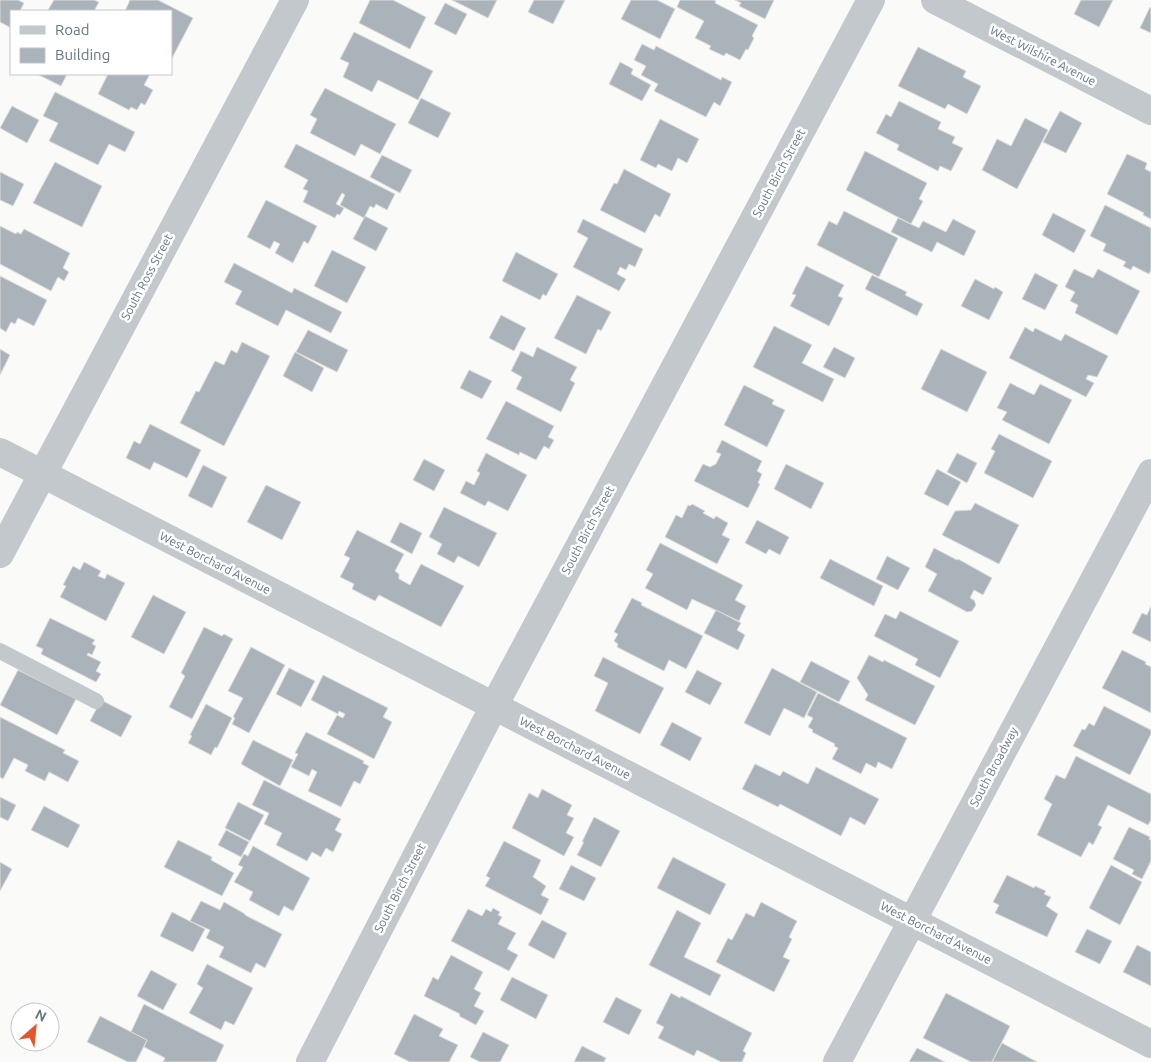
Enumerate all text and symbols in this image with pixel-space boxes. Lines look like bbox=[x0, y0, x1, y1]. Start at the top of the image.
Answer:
legend bbox=[10, 10, 172, 75]
text: Road bbox=[55, 21, 90, 38]
street label: West Wilshire Avenue bbox=[988, 23, 1098, 88]
text: Building bbox=[55, 46, 110, 63]
street label: South Birch Street bbox=[750, 126, 807, 219]
street label: South Ross Street bbox=[118, 231, 175, 322]
street label: South Birch Street bbox=[559, 483, 616, 576]
street label: West Borchard Avenue bbox=[158, 529, 273, 596]
street label: West Borchard Avenue bbox=[518, 714, 633, 781]
street label: South Broadway bbox=[967, 725, 1020, 809]
street label: South Birch Street bbox=[371, 841, 428, 934]
street label: West Borchard Avenue bbox=[879, 899, 994, 966]
north arrow bbox=[10, 1002, 60, 1052]
text: N bbox=[33, 1006, 49, 1025]

